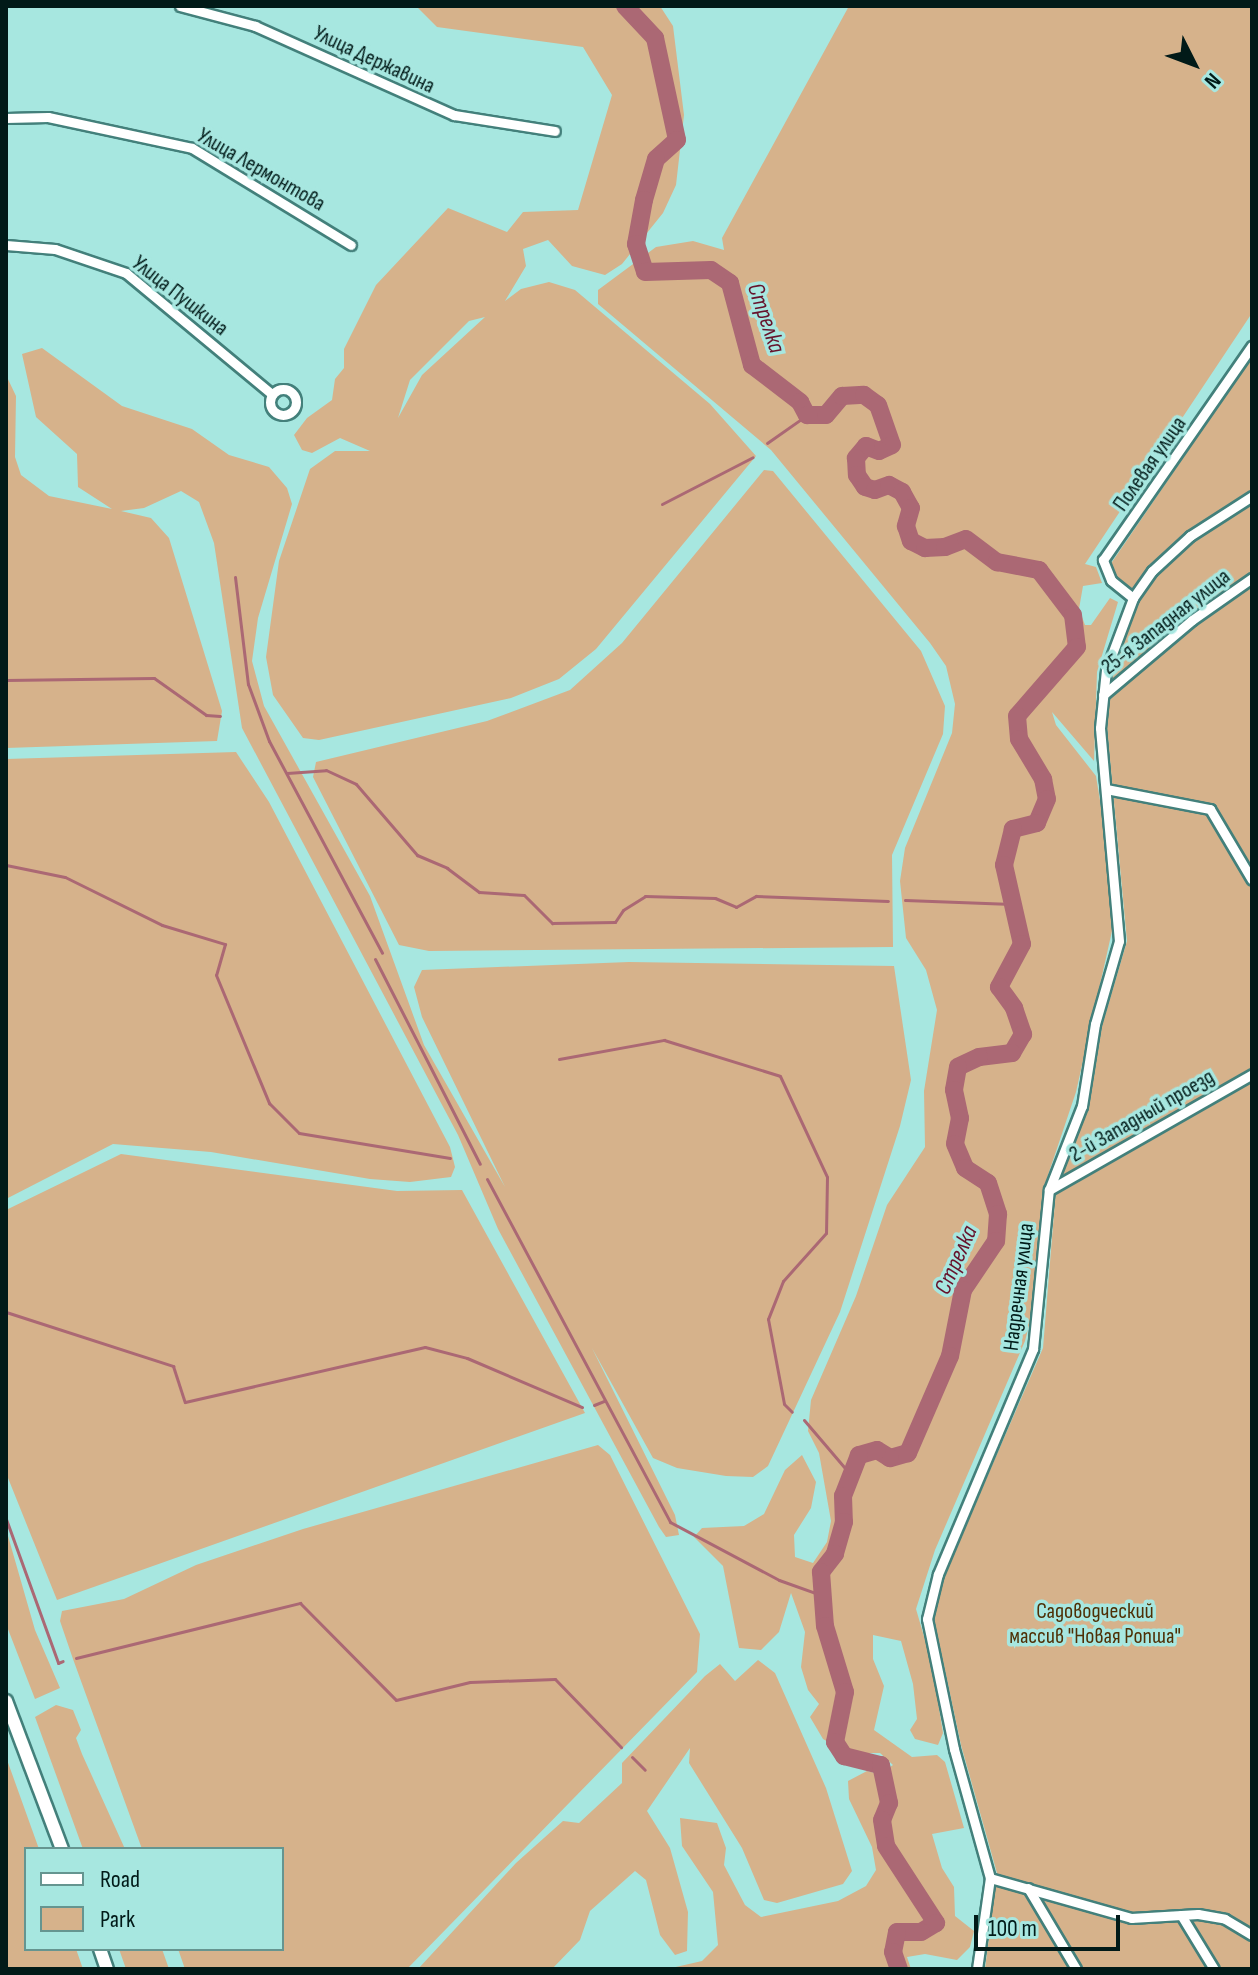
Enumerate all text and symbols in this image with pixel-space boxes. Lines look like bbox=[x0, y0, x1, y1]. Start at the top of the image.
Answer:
street label: Улица Державина bbox=[309, 20, 439, 100]
north arrow bbox=[1154, 24, 1234, 104]
text: N bbox=[1198, 67, 1226, 94]
street label: Улица Лермонтова bbox=[192, 123, 330, 217]
street label: Улица Пушкина bbox=[127, 250, 233, 342]
water label: Стрелка bbox=[741, 279, 791, 357]
street label: Полевая улица bbox=[1108, 412, 1192, 516]
street label: 25-я Западная улица bbox=[1096, 564, 1236, 680]
street label: 2-й Западный проезд bbox=[1065, 1064, 1219, 1168]
water label: Стрелка bbox=[928, 1221, 984, 1299]
street label: Надречная улица bbox=[998, 1222, 1040, 1352]
park label: Садоводческий массив "Новая Ропша" bbox=[1009, 1598, 1181, 1650]
legend bbox=[24, 1847, 284, 1951]
text: Road bbox=[100, 1865, 140, 1894]
scale bar bbox=[978, 1899, 1124, 1949]
text: Park bbox=[100, 1905, 135, 1934]
text: 100 m bbox=[988, 1914, 1037, 1943]

